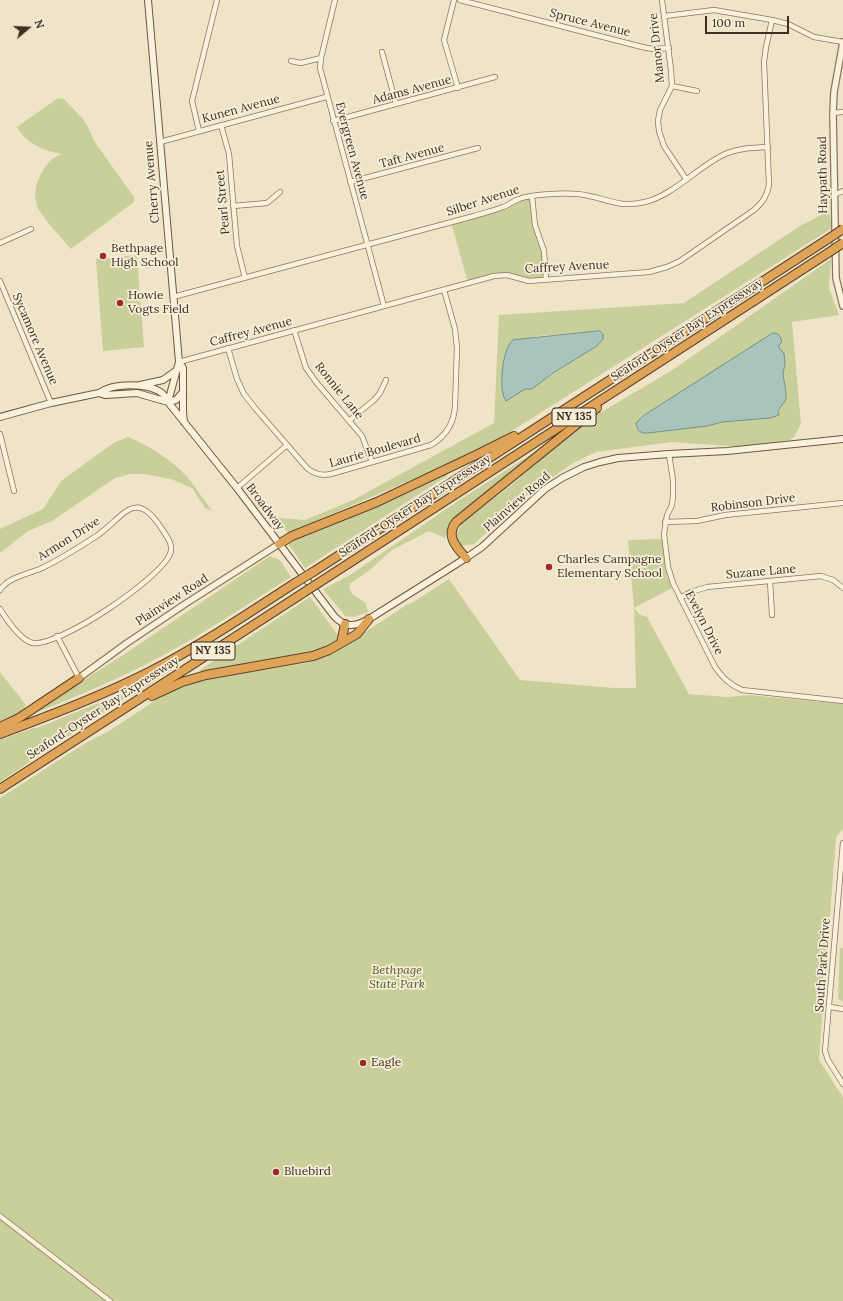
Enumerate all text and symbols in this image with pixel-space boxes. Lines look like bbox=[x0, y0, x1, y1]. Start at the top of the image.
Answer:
street label: Spruce Avenue bbox=[548, 6, 632, 40]
north arrow bbox=[8, 8, 48, 48]
scale bar bbox=[707, 8, 791, 34]
street label: Manor Drive bbox=[646, 13, 668, 83]
text: 100 m bbox=[712, 15, 745, 30]
text: N bbox=[31, 18, 47, 30]
street label: Adams Avenue bbox=[371, 73, 453, 107]
street label: Kunen Avenue bbox=[200, 92, 282, 126]
street label: Evergreen Avenue bbox=[332, 100, 372, 202]
street label: Haypath Road bbox=[815, 136, 831, 214]
street label: Cherry Avenue bbox=[141, 140, 163, 224]
street label: Taft Avenue bbox=[378, 140, 446, 172]
street label: Pearl Street bbox=[213, 169, 233, 235]
street label: Silber Avenue bbox=[445, 182, 521, 220]
place label: Bethpage High School bbox=[111, 242, 179, 270]
marker: Bethpage High School bbox=[98, 251, 108, 261]
street label: Caffrey Avenue bbox=[524, 258, 610, 276]
street label: Seaford-Oyster Bay Expressway bbox=[608, 275, 766, 385]
place label: Howie Vogts Field bbox=[128, 289, 189, 317]
street label: Sycamore Avenue bbox=[9, 291, 61, 387]
marker: Howie Vogts Field bbox=[115, 298, 125, 308]
street label: Caffrey Avenue bbox=[208, 314, 294, 350]
street label: Ronnie Lane bbox=[312, 360, 366, 422]
road number: NY 135 bbox=[552, 408, 596, 426]
street label: Laurie Boulevard bbox=[328, 431, 422, 471]
street label: Seaford-Oyster Bay Expressway bbox=[336, 451, 494, 561]
street label: Plainview Road bbox=[481, 469, 553, 535]
street label: Broadway bbox=[243, 481, 287, 533]
street label: Robinson Drive bbox=[710, 491, 796, 515]
street label: Armon Drive bbox=[35, 514, 103, 564]
place label: Charles Campagne Elementary School bbox=[557, 553, 662, 581]
marker: Charles Campagne Elementary School bbox=[544, 562, 554, 572]
street label: Suzane Lane bbox=[725, 562, 797, 582]
street label: Plainview Road bbox=[133, 571, 211, 629]
street label: Evelyn Drive bbox=[682, 589, 726, 657]
road number: NY 135 bbox=[191, 642, 235, 660]
street label: Seaford-Oyster Bay Expressway bbox=[24, 653, 182, 763]
street label: South Park Drive bbox=[813, 918, 833, 1012]
park label: Bethpage State Park bbox=[369, 964, 425, 992]
place label: Eagle bbox=[371, 1056, 401, 1070]
marker: Eagle bbox=[358, 1058, 368, 1068]
place label: Bluebird bbox=[284, 1165, 331, 1179]
marker: Bluebird bbox=[271, 1167, 281, 1177]

